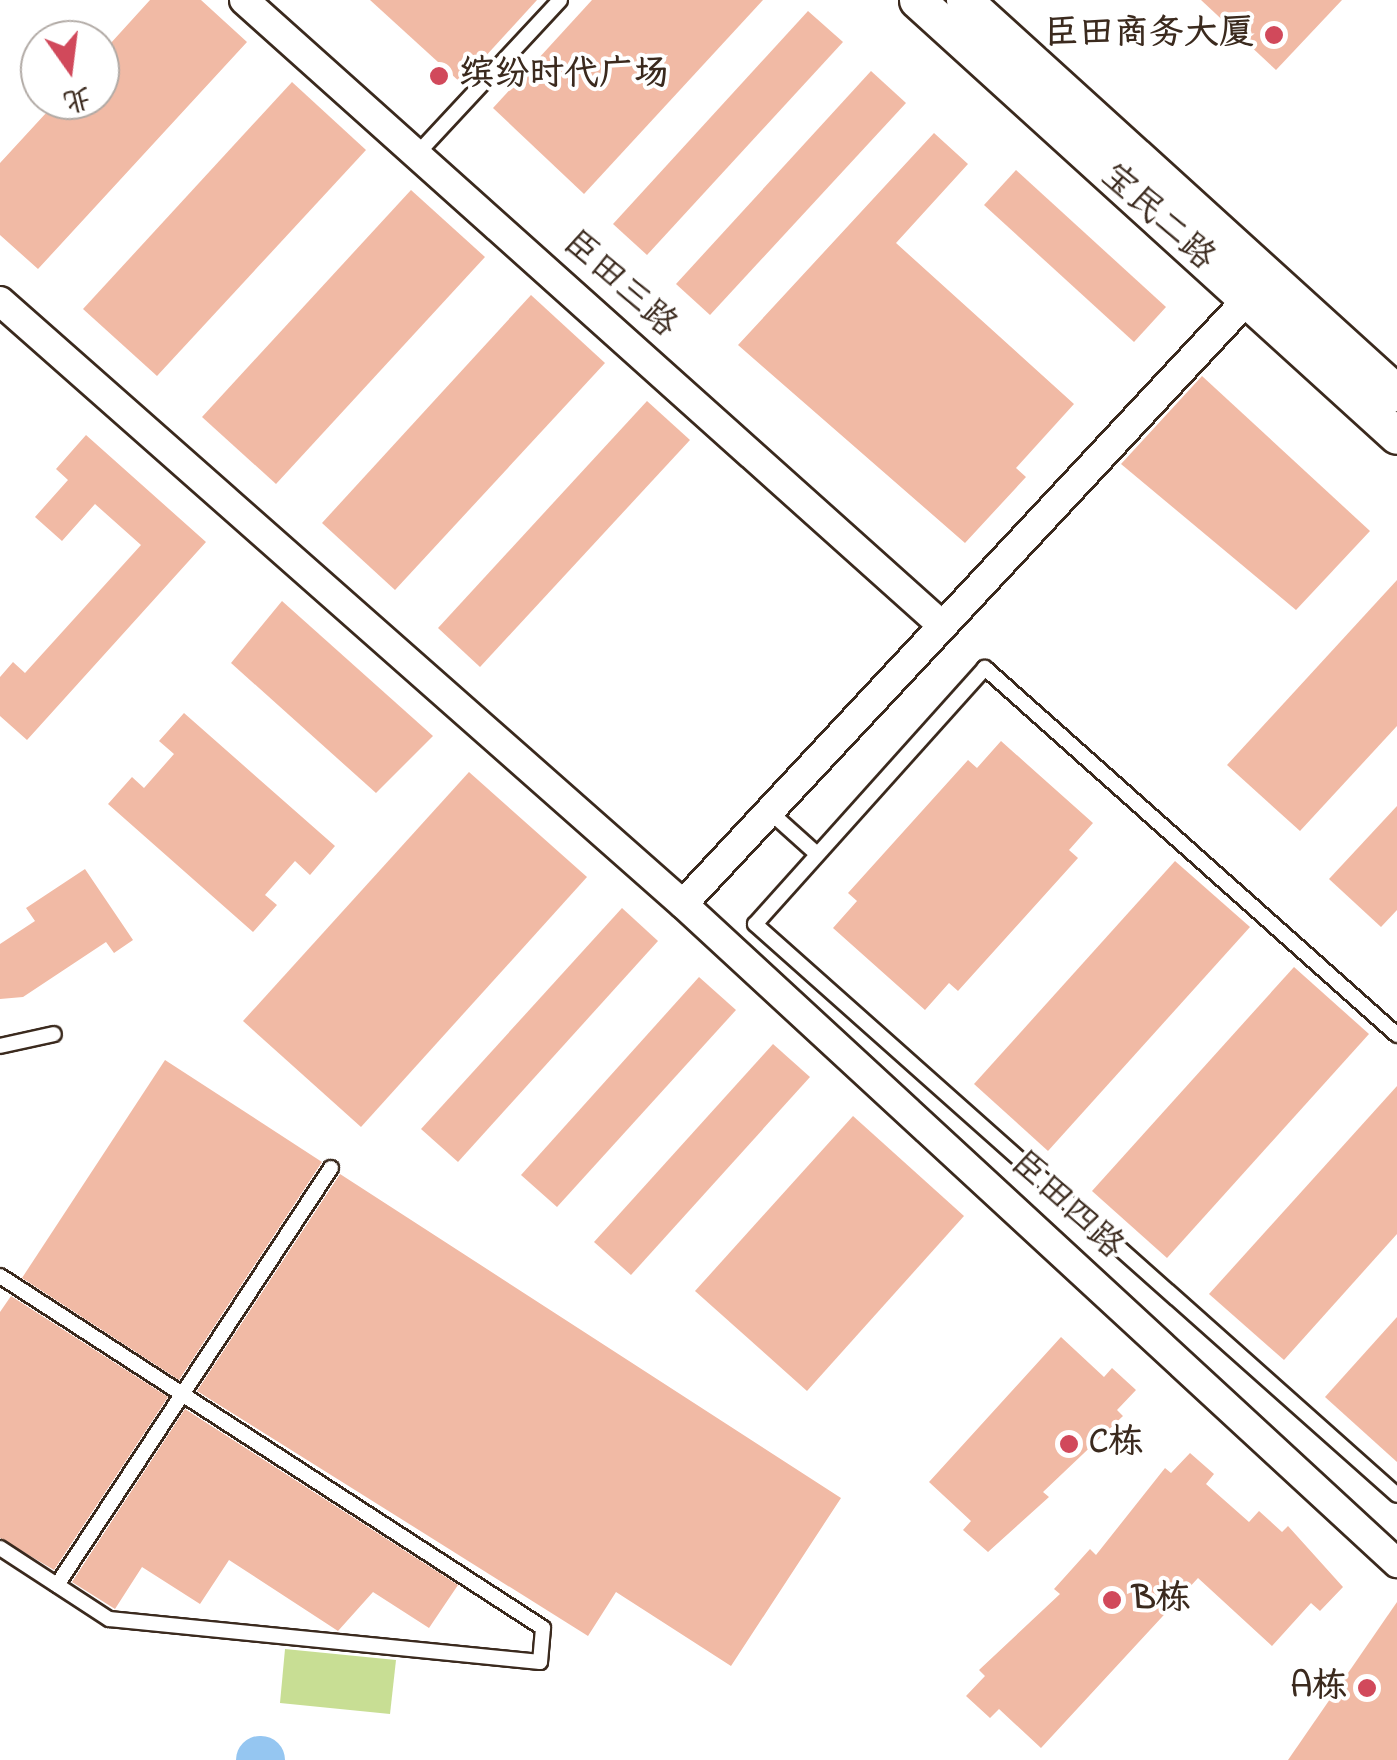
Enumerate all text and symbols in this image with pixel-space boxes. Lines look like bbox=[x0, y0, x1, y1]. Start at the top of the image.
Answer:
place label: 臣田商务大厦 bbox=[1044, 14, 1254, 56]
north arrow bbox=[20, 20, 120, 120]
marker: 臣田商务大厦 bbox=[1263, 24, 1285, 46]
place label: 缤纷时代广场 bbox=[459, 55, 669, 97]
marker: 缤纷时代广场 bbox=[428, 65, 450, 87]
text: 北 bbox=[58, 74, 95, 121]
street label: 宝民二路 bbox=[1091, 156, 1223, 280]
street label: 臣田三路 bbox=[553, 223, 685, 347]
street label: 臣田四路 bbox=[1000, 1143, 1132, 1269]
place label: C栋 bbox=[1089, 1423, 1143, 1465]
marker: C栋 bbox=[1058, 1433, 1080, 1455]
place label: B栋 bbox=[1132, 1579, 1191, 1621]
marker: B栋 bbox=[1101, 1589, 1123, 1611]
place label: A栋 bbox=[1290, 1667, 1347, 1709]
marker: A栋 bbox=[1356, 1677, 1378, 1699]

